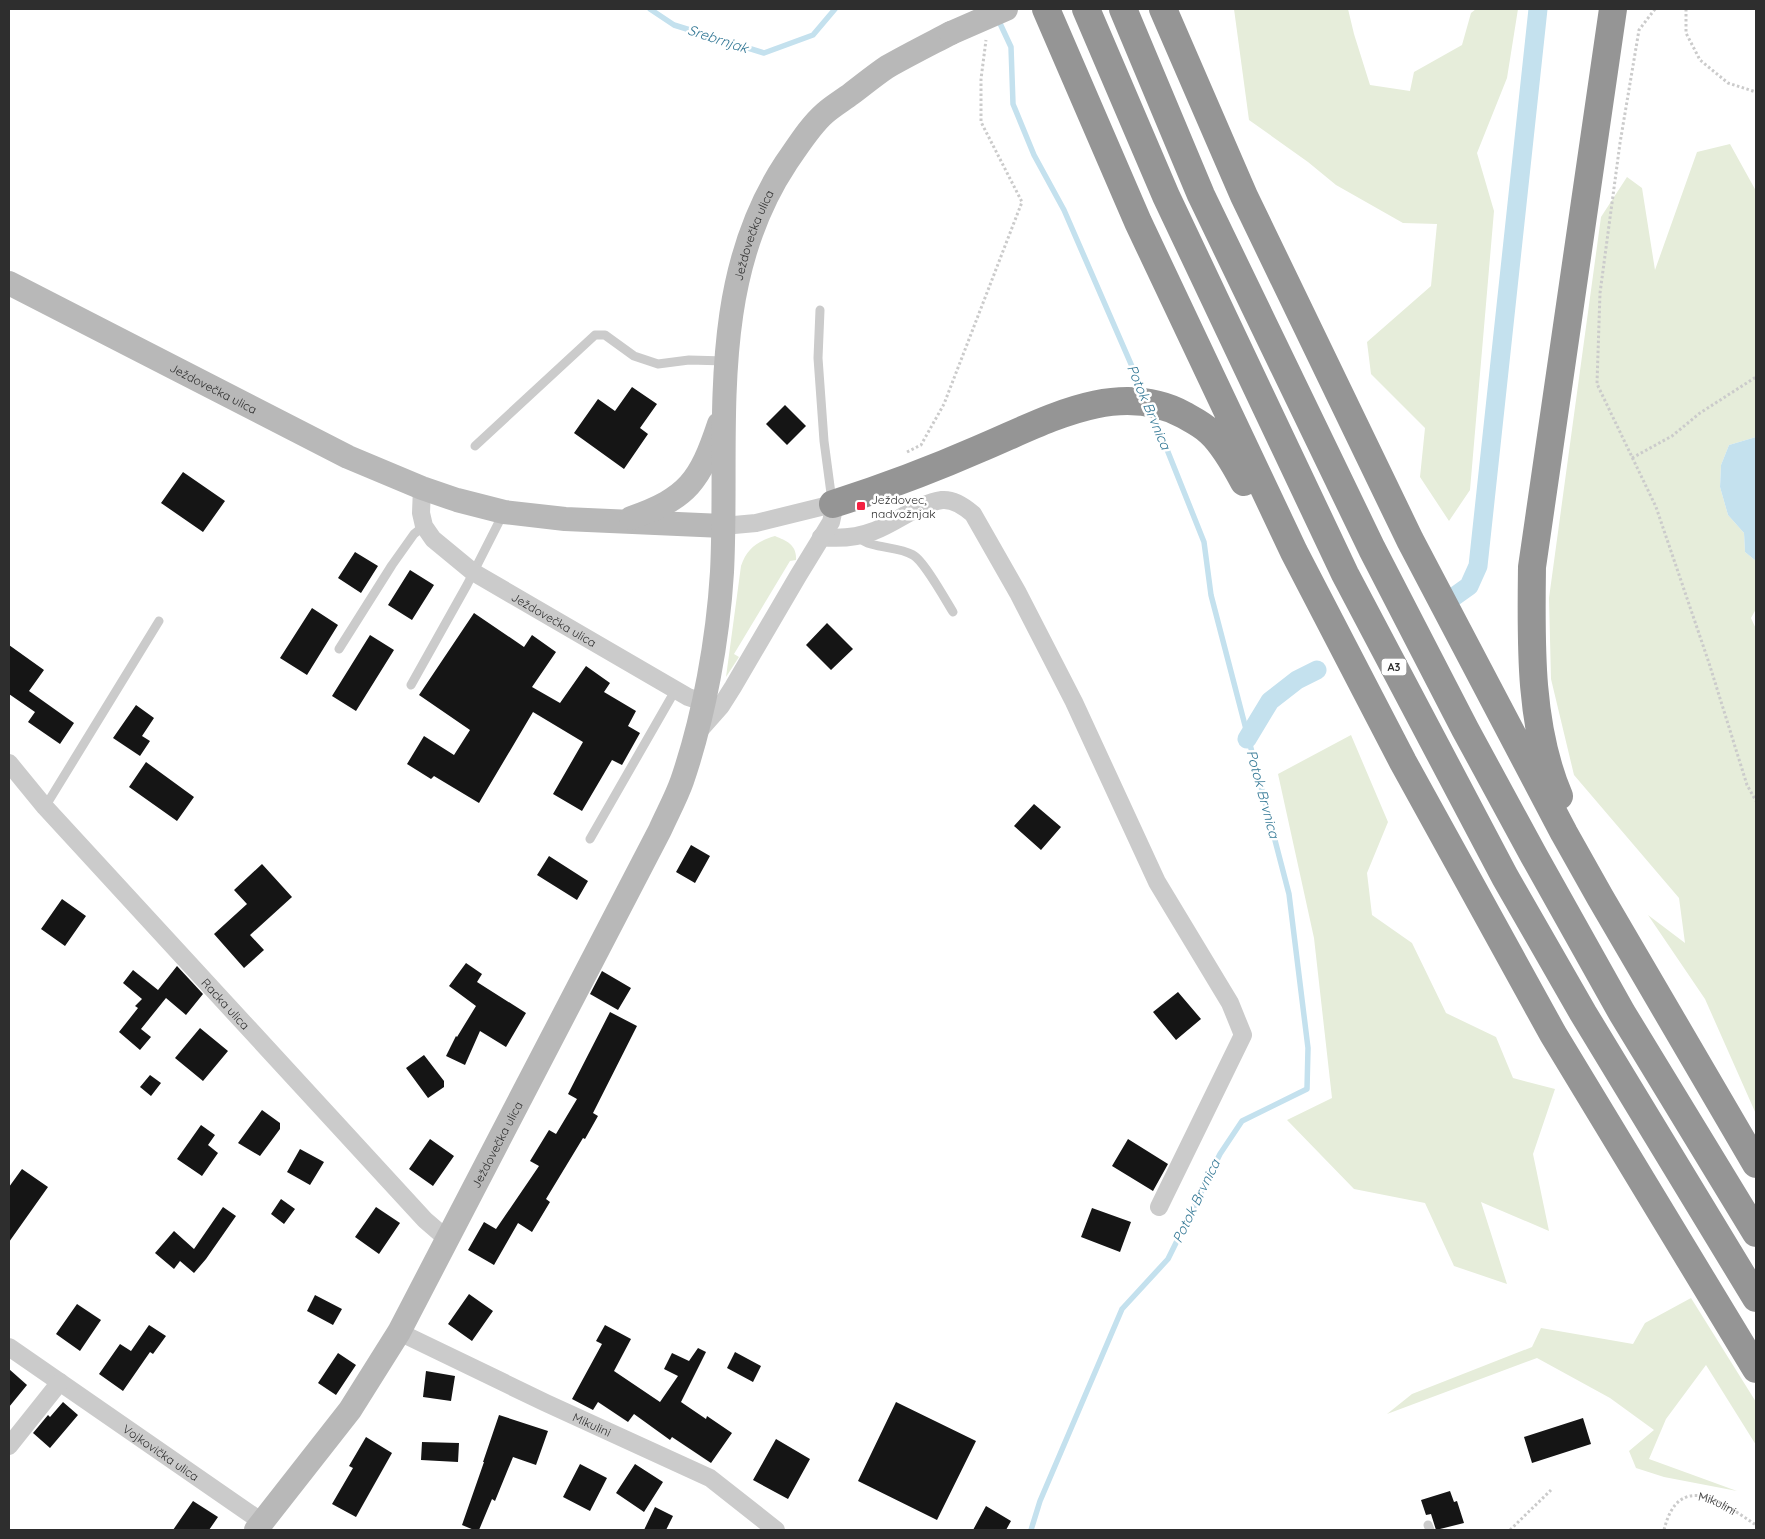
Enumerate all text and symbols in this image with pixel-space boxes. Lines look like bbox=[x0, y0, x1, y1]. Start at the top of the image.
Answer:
water label: Srebrnjak bbox=[685, 21, 752, 58]
street label: Ježdovečka ulica bbox=[730, 187, 776, 282]
street label: Ježdovečka ulica bbox=[168, 359, 260, 417]
water label: Potok Brvnica bbox=[1123, 362, 1176, 454]
place label: Ježdovec, nadvožnjak bbox=[871, 492, 936, 521]
marker: Ježdovec, nadvožnjak bbox=[855, 500, 867, 512]
street label: Ježdovečka ulica bbox=[509, 589, 599, 650]
road number: A3 bbox=[1382, 659, 1406, 676]
water label: Potok Brvnica bbox=[1243, 748, 1284, 842]
street label: Racka ulica bbox=[199, 975, 253, 1032]
street label: Ježdovečka ulica bbox=[468, 1098, 525, 1190]
water label: Potok Brvnica bbox=[1168, 1155, 1225, 1246]
street label: Mikulini bbox=[571, 1409, 614, 1439]
street label: Vojkovička ulica bbox=[120, 1421, 202, 1484]
street label: Mikulini bbox=[1697, 1488, 1740, 1518]

